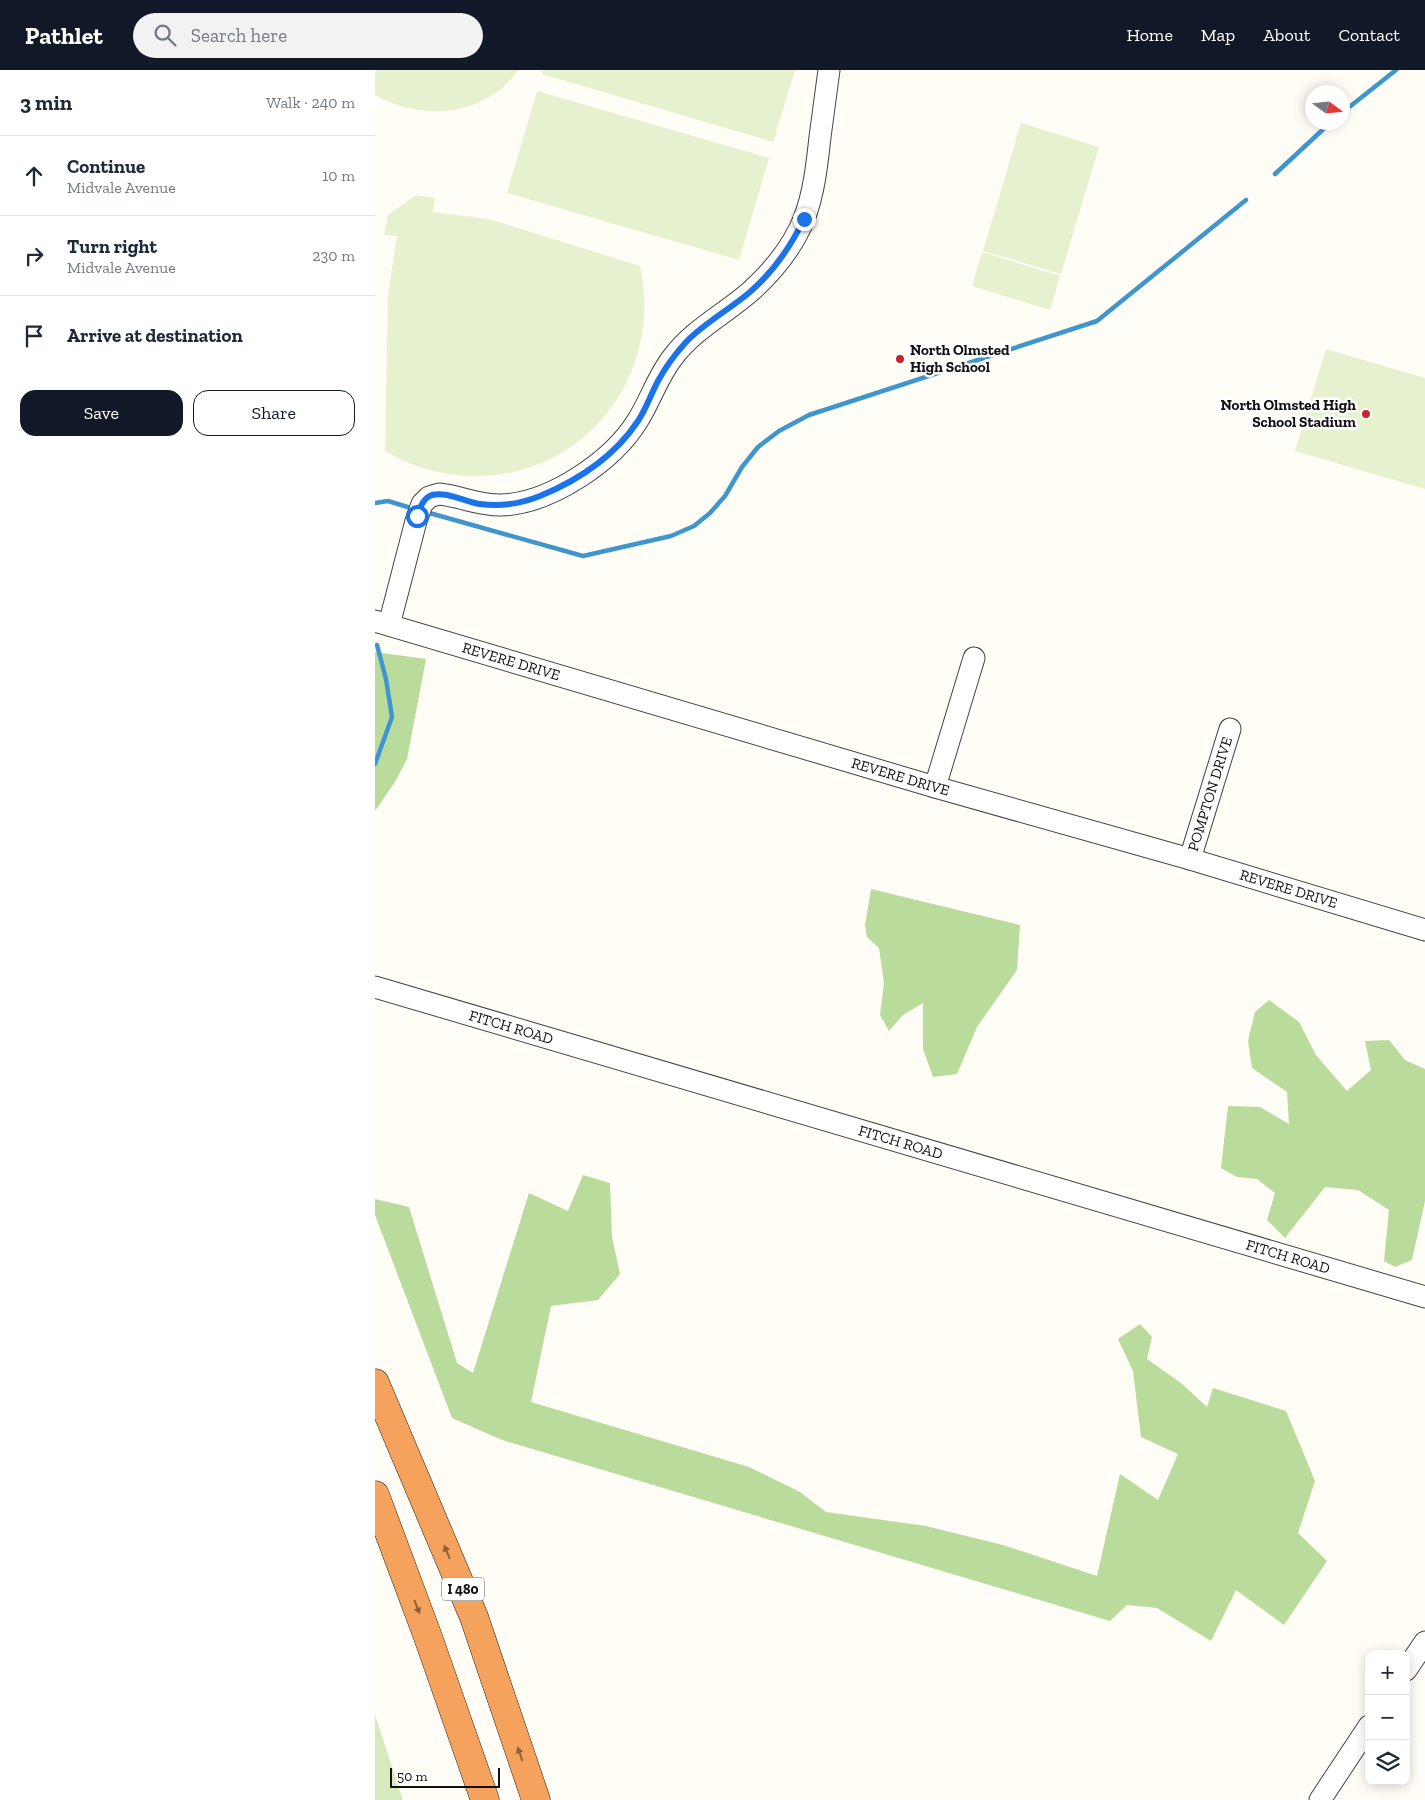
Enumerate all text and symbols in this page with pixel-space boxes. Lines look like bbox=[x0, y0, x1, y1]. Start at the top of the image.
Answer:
search box bbox=[133, 13, 483, 58]
text: Pathlet bbox=[25, 21, 103, 50]
icon: search bbox=[151, 21, 179, 49]
text: Search here bbox=[191, 24, 287, 47]
text: Home bbox=[1126, 24, 1173, 46]
text: Map bbox=[1201, 24, 1235, 46]
text: About bbox=[1263, 24, 1310, 46]
text: Contact bbox=[1338, 24, 1400, 46]
north arrow bbox=[1305, 85, 1350, 130]
text: 3 min bbox=[20, 90, 72, 115]
text: Walk · 240 m bbox=[266, 93, 355, 112]
text: Continue bbox=[67, 155, 145, 178]
icon: ahead bbox=[20, 162, 48, 190]
text: 10 m bbox=[322, 166, 355, 185]
text: Midvale Avenue bbox=[67, 178, 176, 197]
route end bbox=[793, 208, 816, 231]
text: Turn right bbox=[67, 235, 157, 258]
icon: right bbox=[20, 242, 48, 270]
text: 230 m bbox=[312, 246, 355, 265]
text: Midvale Avenue bbox=[67, 258, 176, 277]
icon: arrive bbox=[20, 322, 48, 350]
text: Arrive at destination bbox=[67, 324, 243, 347]
place label: North Olmsted High School bbox=[910, 341, 1010, 376]
marker: North Olmsted High School bbox=[894, 353, 906, 365]
button: Save bbox=[20, 390, 183, 436]
button: Share bbox=[193, 390, 355, 436]
place label: North Olmsted High School Stadium bbox=[1221, 396, 1356, 431]
marker: North Olmsted High School Stadium bbox=[1360, 408, 1372, 420]
route start bbox=[406, 505, 429, 528]
street label: REVERE DRIVE bbox=[460, 638, 562, 684]
street label: POMPTON DRIVE bbox=[1184, 734, 1236, 853]
street label: REVERE DRIVE bbox=[849, 754, 952, 800]
street label: REVERE DRIVE bbox=[1237, 866, 1340, 912]
street label: FITCH ROAD bbox=[467, 1006, 555, 1048]
street label: FITCH ROAD bbox=[856, 1121, 945, 1163]
street label: FITCH ROAD bbox=[1244, 1236, 1332, 1277]
one-way arrow bbox=[442, 1545, 450, 1559]
road number: I 480 bbox=[442, 1578, 484, 1600]
one-way arrow bbox=[414, 1599, 421, 1614]
map controls bbox=[1365, 1650, 1410, 1785]
button: + bbox=[1365, 1650, 1410, 1695]
button: − bbox=[1365, 1695, 1410, 1740]
button: layers bbox=[1365, 1740, 1410, 1785]
one-way arrow bbox=[516, 1746, 524, 1761]
scale bar bbox=[390, 1765, 500, 1788]
text: 50 m bbox=[397, 1768, 428, 1785]

